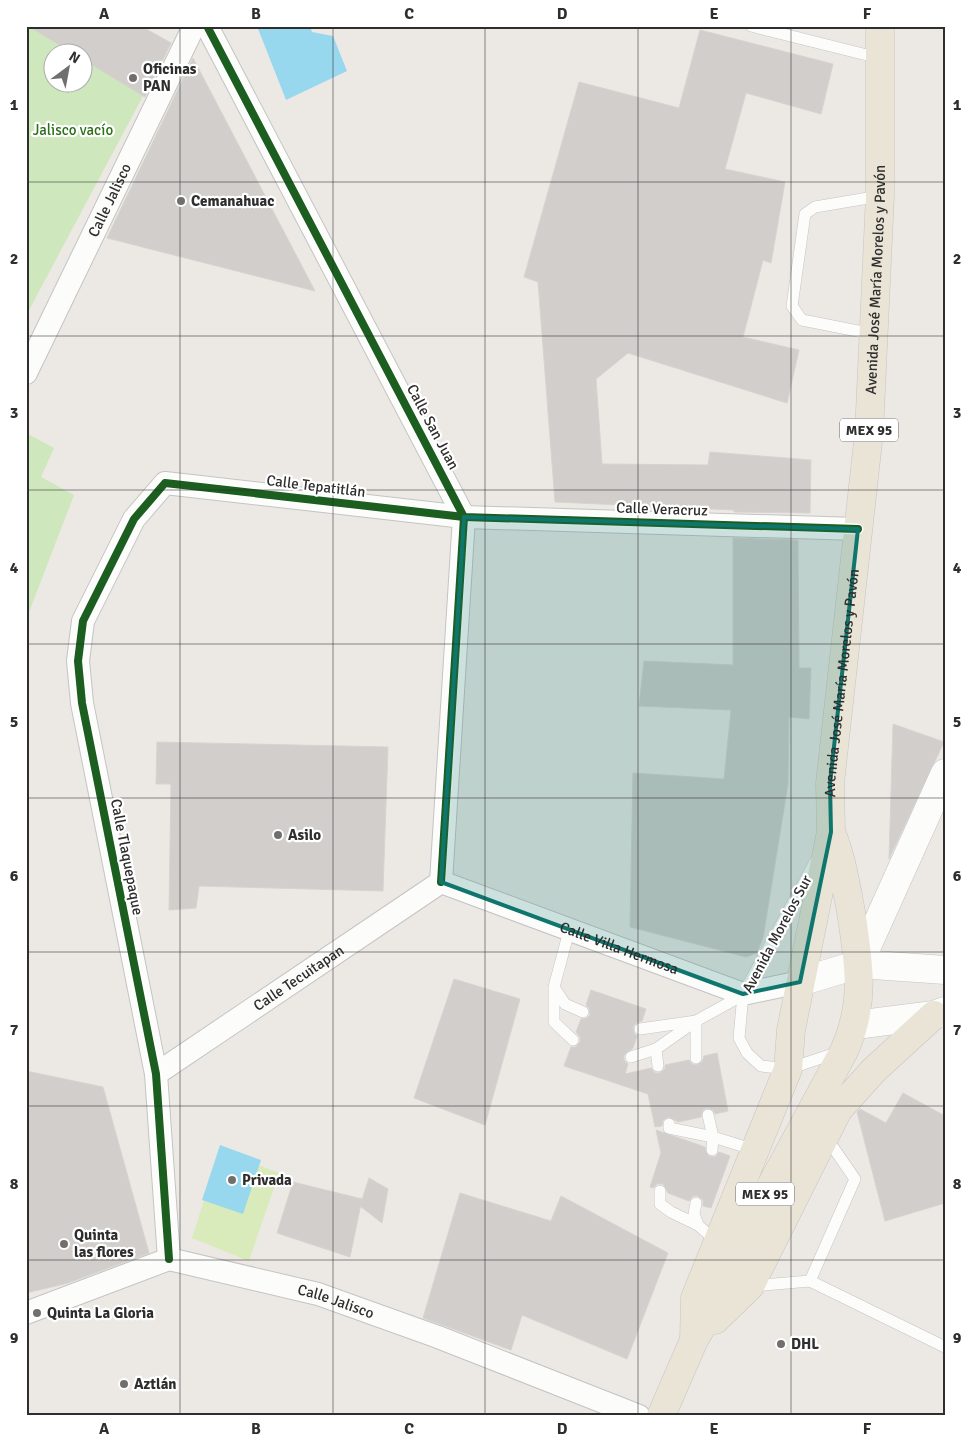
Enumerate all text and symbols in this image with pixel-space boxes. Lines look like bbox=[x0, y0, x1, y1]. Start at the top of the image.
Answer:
text: A bbox=[99, 4, 110, 24]
text: B bbox=[251, 4, 261, 24]
text: C bbox=[404, 4, 414, 24]
text: D bbox=[557, 4, 568, 24]
text: E bbox=[709, 4, 719, 24]
text: F bbox=[863, 4, 872, 24]
north arrow bbox=[42, 42, 92, 92]
text: N bbox=[66, 48, 83, 67]
place label: Oficinas PAN bbox=[143, 60, 197, 95]
marker: Oficinas PAN bbox=[127, 72, 139, 84]
text: 1 bbox=[10, 95, 19, 115]
text: 1 bbox=[953, 95, 962, 115]
park label: Jalisco vacío bbox=[33, 121, 113, 139]
street label: Calle Jalisco bbox=[84, 160, 135, 240]
street label: Avenida José María Morelos y Pavón bbox=[862, 165, 889, 395]
place label: Cemanahuac bbox=[191, 192, 274, 210]
marker: Cemanahuac bbox=[175, 195, 187, 207]
text: 2 bbox=[10, 249, 18, 269]
text: 2 bbox=[953, 249, 961, 269]
street label: Calle San Juan bbox=[403, 381, 463, 473]
text: 3 bbox=[10, 403, 18, 423]
text: 3 bbox=[953, 403, 961, 423]
road number: MEX 95 bbox=[840, 418, 898, 442]
street label: Calle Tepatitlán bbox=[265, 471, 367, 501]
street label: Calle Veracruz bbox=[616, 498, 708, 520]
text: 4 bbox=[10, 558, 19, 578]
text: 4 bbox=[953, 558, 962, 578]
street label: Avenida José María Morelos y Pavón bbox=[821, 568, 863, 797]
text: 5 bbox=[10, 712, 18, 732]
text: 5 bbox=[953, 712, 961, 732]
street label: Calle Tlaquepaque bbox=[107, 797, 147, 917]
place label: Asilo bbox=[288, 826, 321, 844]
marker: Asilo bbox=[272, 829, 284, 841]
text: 6 bbox=[10, 866, 19, 886]
text: 6 bbox=[953, 866, 962, 886]
street label: Avenida Morelos Sur bbox=[738, 872, 816, 996]
street label: Calle Villa Hermosa bbox=[557, 918, 681, 978]
street label: Calle Tecuitapan bbox=[250, 941, 347, 1015]
text: 7 bbox=[10, 1020, 19, 1040]
text: 7 bbox=[953, 1020, 962, 1040]
place label: Privada bbox=[242, 1171, 292, 1189]
text: 8 bbox=[10, 1174, 19, 1194]
marker: Privada bbox=[226, 1174, 238, 1186]
text: 8 bbox=[953, 1174, 962, 1194]
road number: MEX 95 bbox=[736, 1182, 794, 1206]
place label: Quinta las flores bbox=[74, 1226, 134, 1261]
marker: Quinta las flores bbox=[58, 1238, 70, 1250]
street label: Calle Jalisco bbox=[296, 1280, 377, 1322]
place label: Quinta La Gloria bbox=[47, 1304, 154, 1322]
marker: Quinta La Gloria bbox=[31, 1307, 43, 1319]
text: 9 bbox=[10, 1328, 19, 1348]
text: 9 bbox=[953, 1328, 962, 1348]
place label: DHL bbox=[791, 1335, 819, 1353]
marker: DHL bbox=[775, 1338, 787, 1350]
place label: Aztlán bbox=[134, 1375, 177, 1393]
marker: Aztlán bbox=[118, 1378, 130, 1390]
text: A bbox=[99, 1419, 110, 1439]
text: B bbox=[251, 1419, 261, 1439]
text: C bbox=[404, 1419, 414, 1439]
text: D bbox=[557, 1419, 568, 1439]
text: E bbox=[709, 1419, 719, 1439]
text: F bbox=[863, 1419, 872, 1439]

